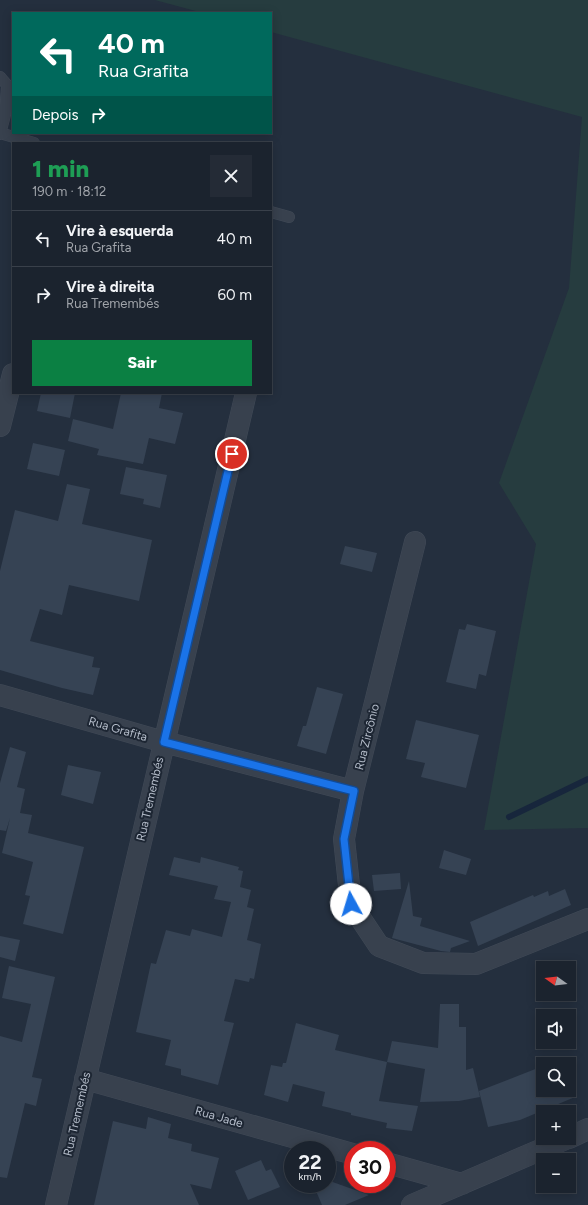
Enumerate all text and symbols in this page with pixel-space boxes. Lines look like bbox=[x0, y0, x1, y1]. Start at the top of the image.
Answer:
text: 40 m bbox=[98, 26, 165, 60]
icon: left bbox=[32, 28, 84, 80]
text: Rua Grafita bbox=[98, 60, 189, 82]
icon: right bbox=[87, 104, 109, 126]
text: Depois bbox=[32, 106, 79, 124]
text: 1 min bbox=[32, 154, 89, 183]
button: close bbox=[210, 155, 252, 197]
text: 190 m · 18:12 bbox=[32, 184, 106, 199]
text: Vire à esquerda bbox=[66, 222, 173, 240]
icon: left bbox=[32, 228, 54, 250]
text: 40 m bbox=[217, 230, 252, 248]
text: Rua Grafita bbox=[66, 240, 131, 255]
text: Vire à direita bbox=[66, 278, 155, 296]
icon: right bbox=[32, 284, 54, 306]
text: 60 m bbox=[217, 286, 252, 304]
text: Rua Tremembés bbox=[66, 296, 159, 311]
button: Sair bbox=[32, 340, 252, 386]
pin bbox=[215, 437, 249, 471]
icon: arrive bbox=[221, 443, 243, 465]
street label: Rua Zircônio bbox=[352, 702, 382, 772]
street label: Rua Grafita bbox=[87, 714, 149, 744]
street label: Rua Tremembés bbox=[133, 755, 167, 843]
position arrow bbox=[330, 883, 372, 925]
north arrow bbox=[536, 961, 576, 1001]
map controls bbox=[536, 961, 576, 1193]
button: sound bbox=[536, 1009, 576, 1049]
button: search bbox=[536, 1057, 576, 1097]
street label: Rua Tremembés bbox=[60, 1070, 94, 1158]
street label: Rua Jade bbox=[193, 1103, 245, 1131]
button: + bbox=[536, 1105, 576, 1145]
speed limit sign: 30 bbox=[344, 1141, 396, 1193]
text: 22 bbox=[298, 1150, 322, 1174]
button: − bbox=[536, 1153, 576, 1193]
text: km/h bbox=[299, 1170, 321, 1183]

